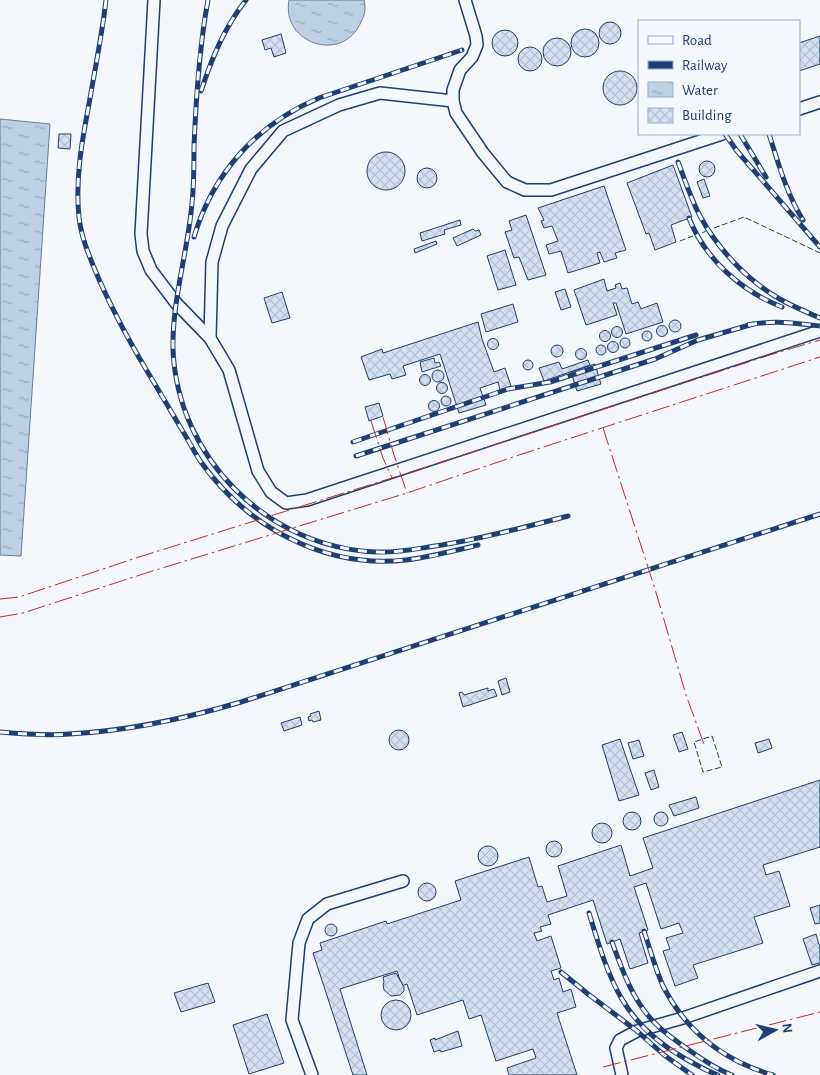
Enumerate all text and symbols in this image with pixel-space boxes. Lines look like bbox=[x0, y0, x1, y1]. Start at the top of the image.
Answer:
legend bbox=[638, 20, 800, 135]
text: Road bbox=[682, 33, 712, 48]
text: Railway bbox=[682, 58, 728, 73]
text: Water bbox=[682, 83, 718, 98]
text: Building bbox=[682, 108, 732, 123]
north arrow bbox=[750, 1005, 800, 1055]
text: N bbox=[779, 1023, 794, 1034]

